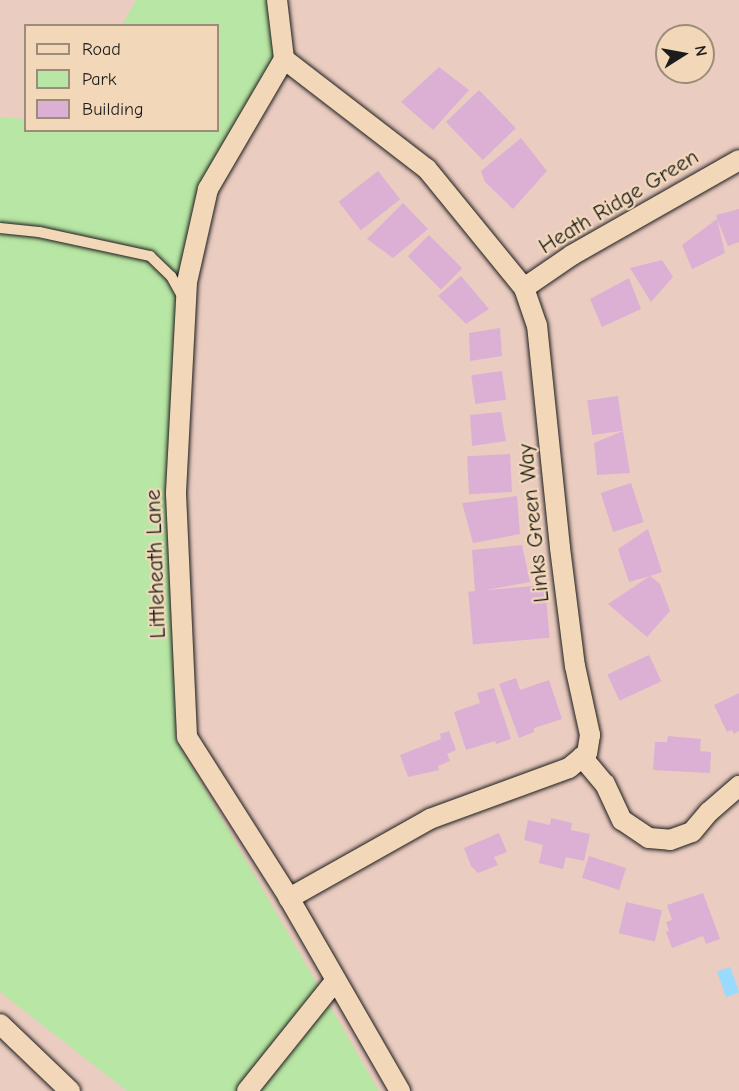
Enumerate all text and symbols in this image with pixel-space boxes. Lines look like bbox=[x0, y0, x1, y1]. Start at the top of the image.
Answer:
legend bbox=[24, 24, 219, 132]
north arrow bbox=[655, 24, 715, 84]
text: Road bbox=[82, 39, 121, 60]
text: N bbox=[691, 44, 711, 58]
text: Park bbox=[82, 69, 116, 90]
text: Building bbox=[82, 99, 144, 120]
street label: Heath Ridge Green bbox=[534, 144, 704, 260]
street label: Links Green Way bbox=[513, 442, 555, 604]
street label: Littleheath Lane bbox=[140, 489, 172, 639]

